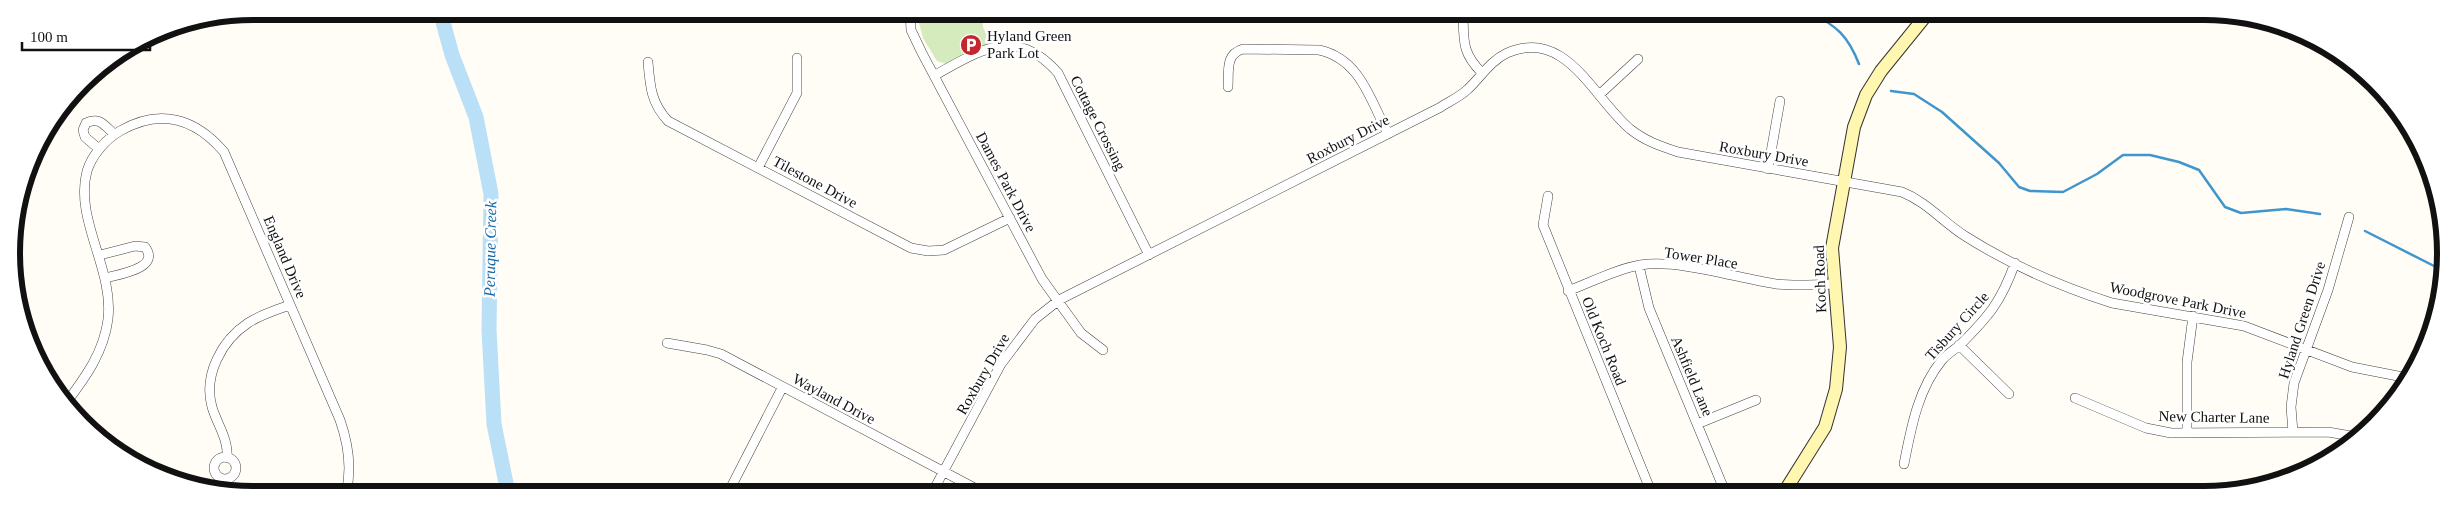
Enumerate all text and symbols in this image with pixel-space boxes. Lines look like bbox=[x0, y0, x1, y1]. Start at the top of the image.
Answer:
scale bar bbox=[22, 20, 150, 52]
place label: Hyland Green Park Lot bbox=[987, 28, 1072, 61]
text: 100 m bbox=[30, 29, 68, 45]
parking icon: Hyland Green Park Lot bbox=[959, 33, 983, 57]
street label: Cottage Crossing bbox=[1067, 73, 1129, 173]
street label: Roxbury Drive bbox=[1304, 111, 1392, 167]
street label: Dames Park Drive bbox=[973, 129, 1039, 235]
street label: Roxbury Drive bbox=[1718, 138, 1810, 170]
street label: Tilestone Drive bbox=[770, 153, 860, 211]
water label: Peruque Creek bbox=[481, 200, 500, 298]
street label: England Drive bbox=[260, 213, 310, 301]
street label: Tower Place bbox=[1663, 244, 1739, 272]
street label: Koch Road bbox=[1811, 244, 1829, 313]
street label: Hyland Green Drive bbox=[2275, 259, 2329, 381]
street label: Woodgrove Park Drive bbox=[2108, 279, 2248, 321]
street label: Tisbury Circle bbox=[1922, 288, 1992, 364]
street label: Old Koch Road bbox=[1579, 294, 1629, 388]
street label: Roxbury Drive bbox=[953, 331, 1013, 417]
street label: Ashfield Lane bbox=[1668, 334, 1716, 419]
street label: Wayland Drive bbox=[790, 371, 878, 428]
street label: New Charter Lane bbox=[2158, 408, 2270, 426]

